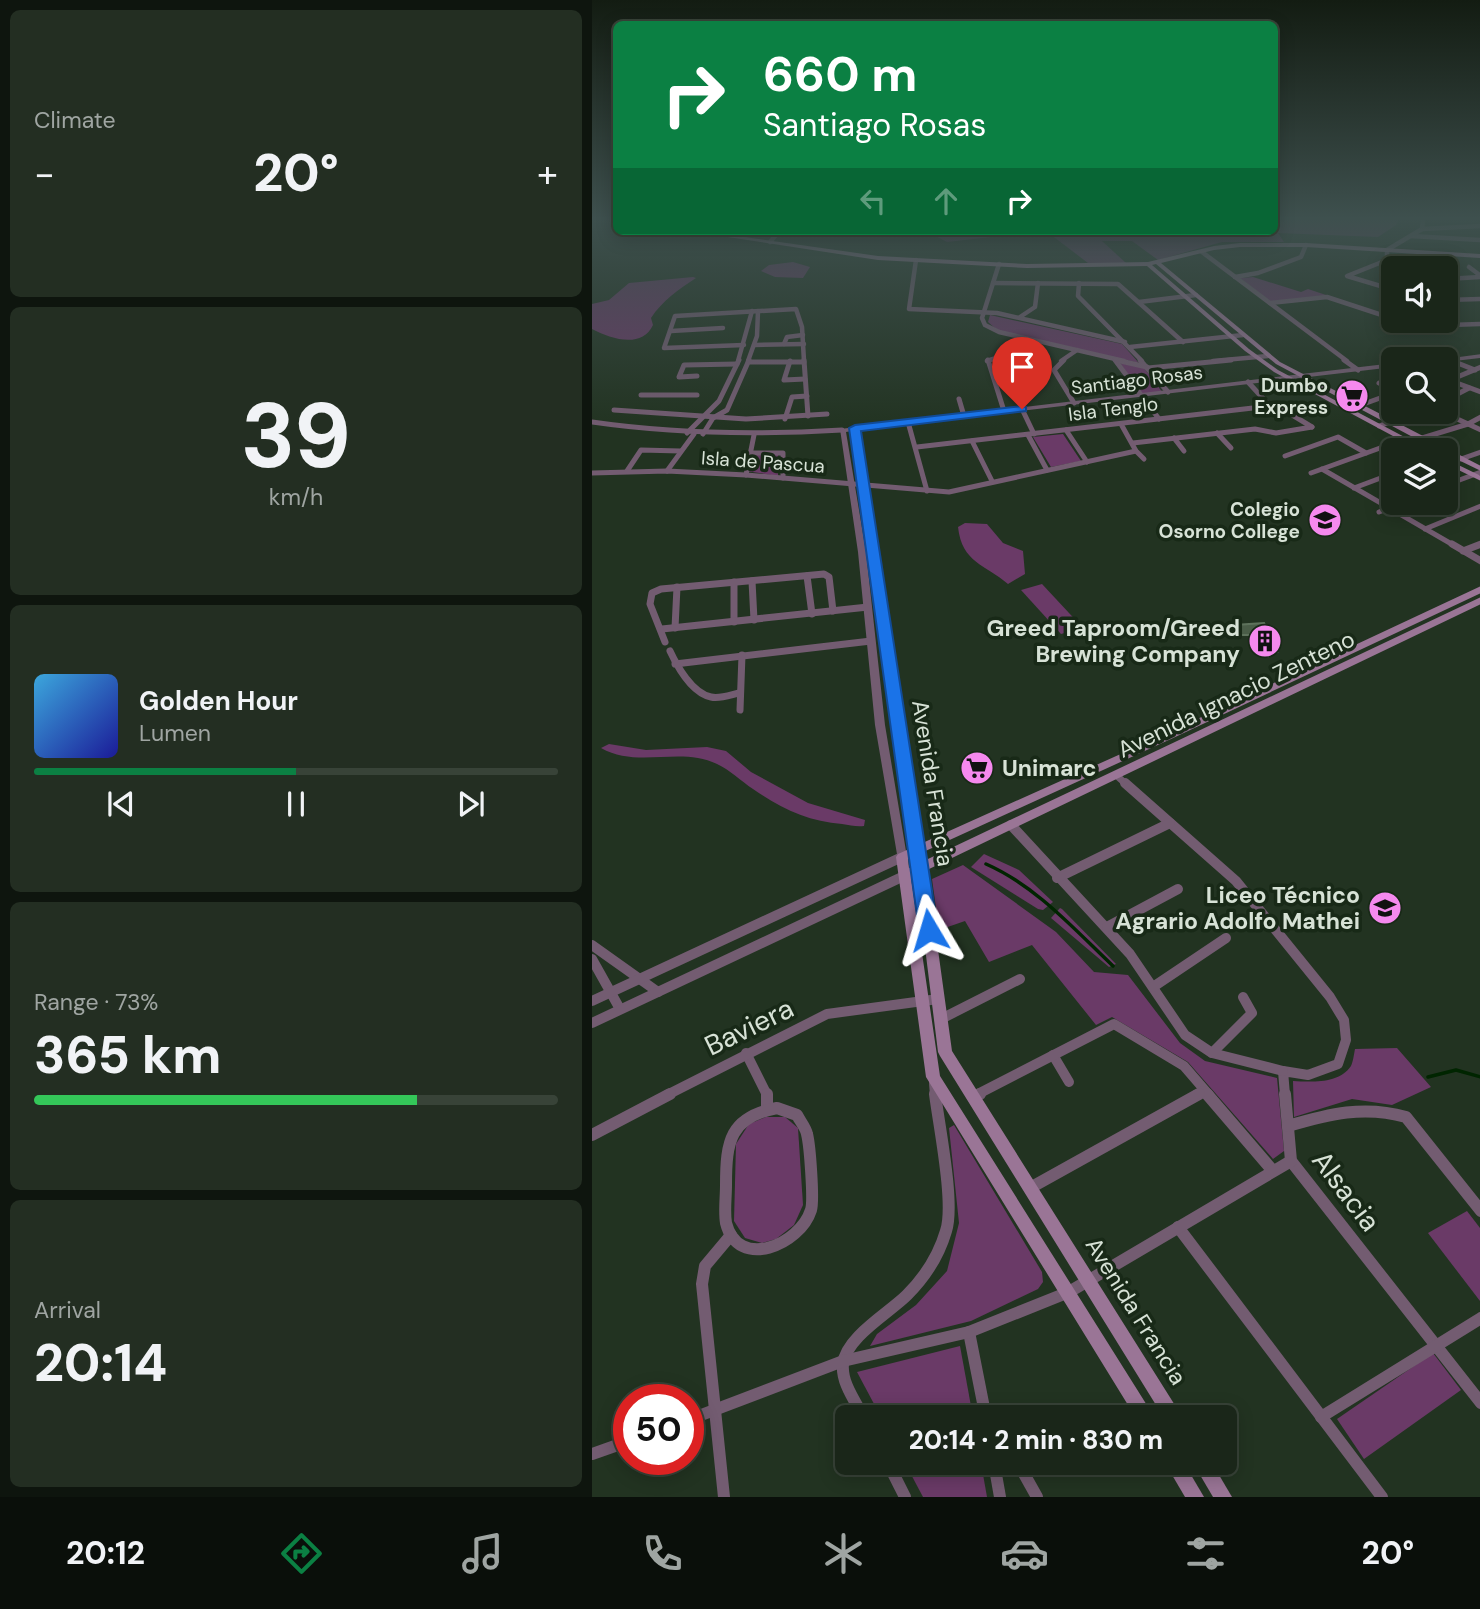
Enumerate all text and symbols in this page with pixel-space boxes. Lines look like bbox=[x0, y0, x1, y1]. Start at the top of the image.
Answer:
text: 660 m bbox=[763, 42, 917, 106]
icon: right bbox=[648, 49, 739, 140]
text: Santiago Rosas bbox=[763, 104, 986, 146]
text: Climate bbox=[34, 105, 116, 135]
text: 20° bbox=[253, 139, 339, 207]
text: − bbox=[34, 149, 55, 199]
text: + bbox=[537, 149, 558, 199]
icon: left bbox=[854, 182, 892, 220]
icon: ahead bbox=[927, 182, 965, 220]
icon: right bbox=[1000, 182, 1038, 220]
map controls bbox=[1381, 256, 1458, 515]
button: sound bbox=[1381, 256, 1458, 333]
pin bbox=[992, 337, 1052, 409]
button: search bbox=[1381, 347, 1458, 424]
icon: arrive bbox=[1003, 348, 1041, 386]
street label: Santiago Rosas bbox=[1070, 360, 1204, 400]
place label: Dumbo Express bbox=[1254, 373, 1328, 420]
text: 39 bbox=[241, 377, 351, 495]
supermarket icon: Dumbo Express bbox=[1333, 377, 1371, 415]
street label: Isla Tenglo bbox=[1067, 391, 1159, 427]
button: layers bbox=[1381, 438, 1458, 515]
street label: Isla de Pascua bbox=[700, 445, 826, 479]
text: km/h bbox=[269, 482, 323, 512]
place label: Colegio Osorno College bbox=[1159, 497, 1300, 544]
school or university icon: Colegio Osorno College bbox=[1306, 501, 1344, 539]
place label: Greed Taproom/Greed Brewing Company bbox=[987, 613, 1240, 669]
building icon: Greed Taproom/Greed Brewing Company bbox=[1246, 622, 1284, 660]
street label: Avenida Ignacio Zenteno bbox=[1113, 623, 1359, 765]
text: Golden Hour bbox=[139, 684, 298, 718]
street label: Avenida Francia bbox=[905, 698, 961, 868]
text: Lumen bbox=[139, 718, 211, 748]
supermarket icon: Unimarc bbox=[958, 749, 996, 787]
place label: Unimarc bbox=[1002, 753, 1097, 783]
icon: previous bbox=[102, 785, 140, 823]
icon: pause bbox=[277, 785, 315, 823]
icon: next bbox=[452, 785, 490, 823]
place label: Liceo Técnico Agrario Adolfo Mathei bbox=[1115, 880, 1360, 936]
school or university icon: Liceo Técnico Agrario Adolfo Mathei bbox=[1366, 889, 1404, 927]
position arrow bbox=[892, 893, 966, 967]
text: Range · 73% bbox=[34, 987, 158, 1017]
street label: Baviera bbox=[698, 990, 800, 1064]
text: 365 km bbox=[34, 1021, 222, 1089]
street label: Alsacia bbox=[1304, 1143, 1388, 1239]
street label: Avenida Francia bbox=[1079, 1232, 1193, 1390]
text: Arrival bbox=[34, 1295, 101, 1325]
text: 20:14 bbox=[34, 1329, 167, 1397]
speed limit sign: 50 bbox=[613, 1384, 704, 1475]
text: 20:14 · 2 min · 830 m bbox=[909, 1423, 1163, 1457]
icon: directions bbox=[277, 1529, 326, 1578]
icon: music bbox=[458, 1529, 507, 1578]
icon: phone bbox=[638, 1529, 687, 1578]
icon: climate bbox=[819, 1529, 868, 1578]
icon: car bbox=[1000, 1529, 1049, 1578]
icon: filters bbox=[1181, 1529, 1230, 1578]
text: 20:12 bbox=[66, 1532, 145, 1574]
text: 20° bbox=[1362, 1532, 1414, 1574]

